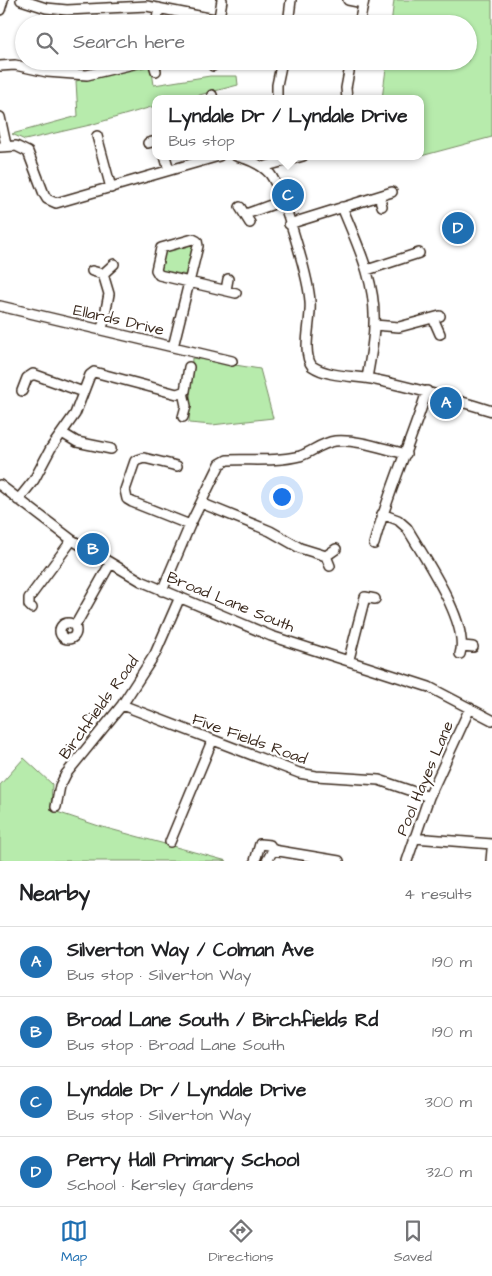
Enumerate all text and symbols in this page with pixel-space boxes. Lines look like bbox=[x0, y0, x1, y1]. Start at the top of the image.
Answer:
search box bbox=[15, 15, 477, 70]
icon: search bbox=[33, 29, 61, 57]
text: Search here bbox=[73, 29, 185, 56]
popup bbox=[152, 95, 424, 160]
text: Lyndale Dr / Lyndale Drive bbox=[168, 103, 408, 130]
text: Bus stop bbox=[168, 130, 235, 152]
pin: C bbox=[272, 176, 304, 214]
pin: D bbox=[442, 209, 474, 247]
street label: Ellards Drive bbox=[71, 299, 167, 341]
pin: A bbox=[430, 384, 462, 422]
your location bbox=[269, 484, 295, 510]
pin: B bbox=[77, 530, 109, 568]
street label: Broad Lane South bbox=[163, 566, 298, 638]
street label: Birchfields Road bbox=[54, 651, 144, 764]
street label: Five Fields Road bbox=[189, 708, 310, 770]
street label: Pool Hayes Lane bbox=[391, 717, 460, 840]
text: Nearby bbox=[20, 879, 90, 908]
text: 4 results bbox=[404, 883, 472, 905]
text: Silverton Way / Colman Ave bbox=[67, 937, 314, 964]
text: A bbox=[31, 951, 41, 973]
text: 190 m bbox=[432, 951, 472, 973]
text: Bus stop · Silverton Way bbox=[67, 964, 251, 986]
text: Broad Lane South / Birchfields Rd bbox=[67, 1007, 378, 1034]
text: B bbox=[30, 1021, 42, 1043]
text: 190 m bbox=[432, 1021, 472, 1043]
text: Bus stop · Broad Lane South bbox=[67, 1034, 284, 1056]
text: Lyndale Dr / Lyndale Drive bbox=[67, 1077, 306, 1104]
text: C bbox=[30, 1091, 42, 1113]
text: 300 m bbox=[425, 1091, 472, 1113]
text: Bus stop · Silverton Way bbox=[67, 1104, 251, 1126]
text: Perry Hall Primary School bbox=[67, 1147, 300, 1174]
text: D bbox=[31, 1161, 41, 1183]
text: 320 m bbox=[426, 1161, 472, 1183]
text: School · Kersley Gardens bbox=[67, 1174, 253, 1196]
tab: Map bbox=[60, 1217, 88, 1267]
tab: Directions bbox=[208, 1217, 273, 1267]
tab: Saved bbox=[394, 1217, 432, 1267]

